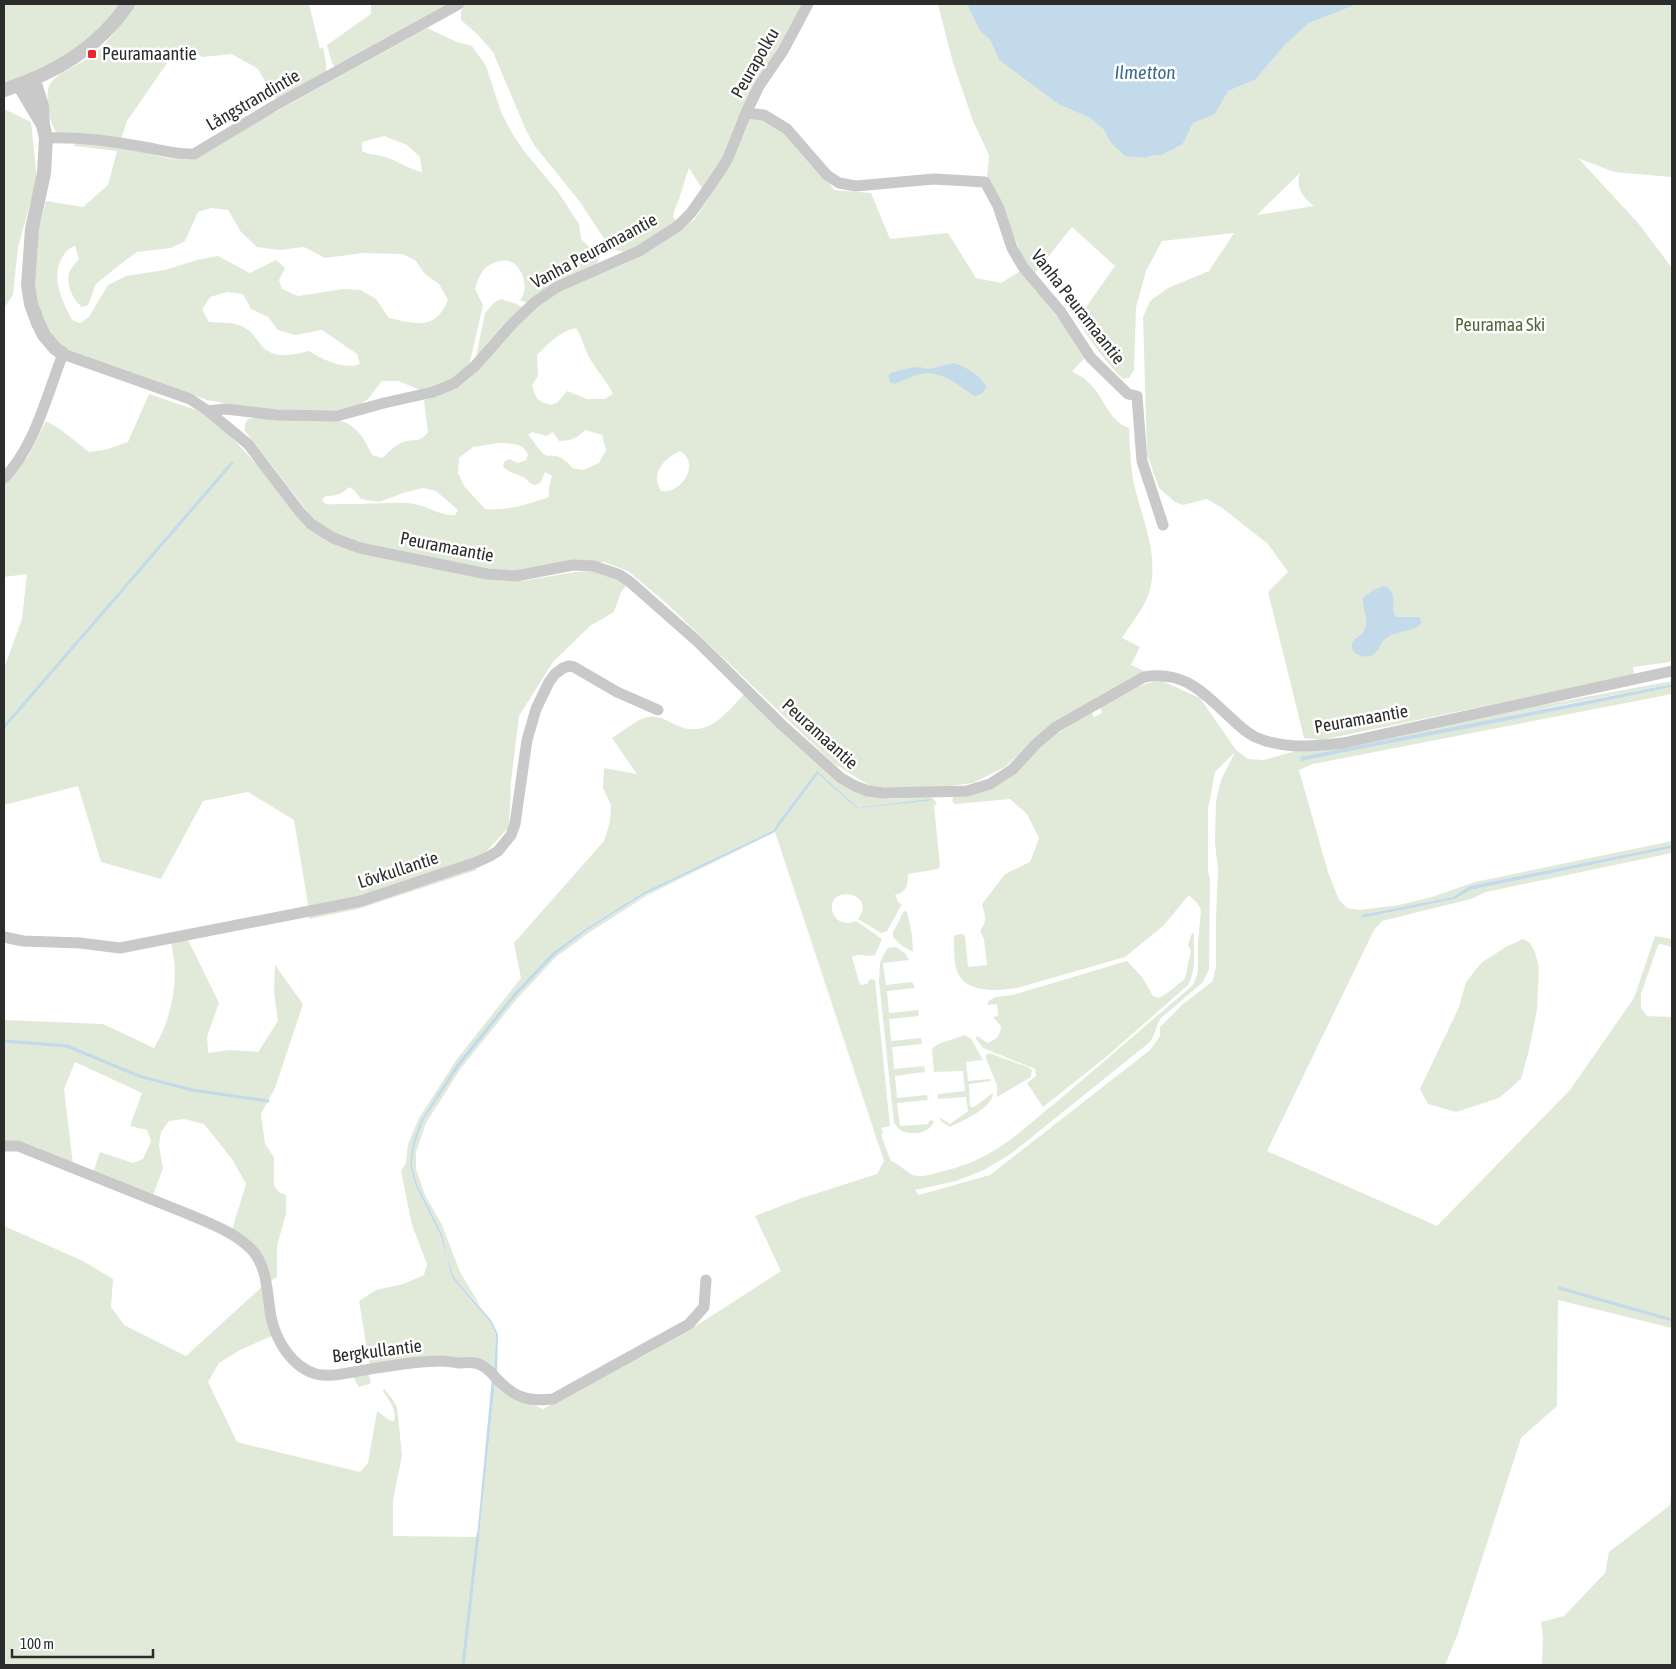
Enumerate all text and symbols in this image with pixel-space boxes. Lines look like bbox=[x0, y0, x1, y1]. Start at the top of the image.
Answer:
street label: Peurapolku bbox=[726, 24, 783, 101]
place label: Peuramaantie bbox=[102, 43, 197, 64]
marker: Peuramaantie bbox=[86, 48, 98, 60]
water label: Ilmetton bbox=[1114, 61, 1176, 83]
street label: Långstrandintie bbox=[202, 64, 303, 135]
street label: Vanha Peuramaantie bbox=[527, 208, 660, 293]
street label: Vanha Peuramaantie bbox=[1027, 245, 1130, 368]
park label: Peuramaa Ski bbox=[1455, 314, 1545, 335]
street label: Peuramaantie bbox=[399, 527, 496, 566]
street label: Peuramaantie bbox=[778, 694, 863, 773]
street label: Peuramaantie bbox=[1312, 700, 1409, 737]
street label: Lövkullantie bbox=[355, 847, 441, 892]
street label: Bergkullantie bbox=[331, 1335, 423, 1366]
scale bar bbox=[12, 1626, 154, 1658]
text: 100 m bbox=[20, 1635, 54, 1652]

